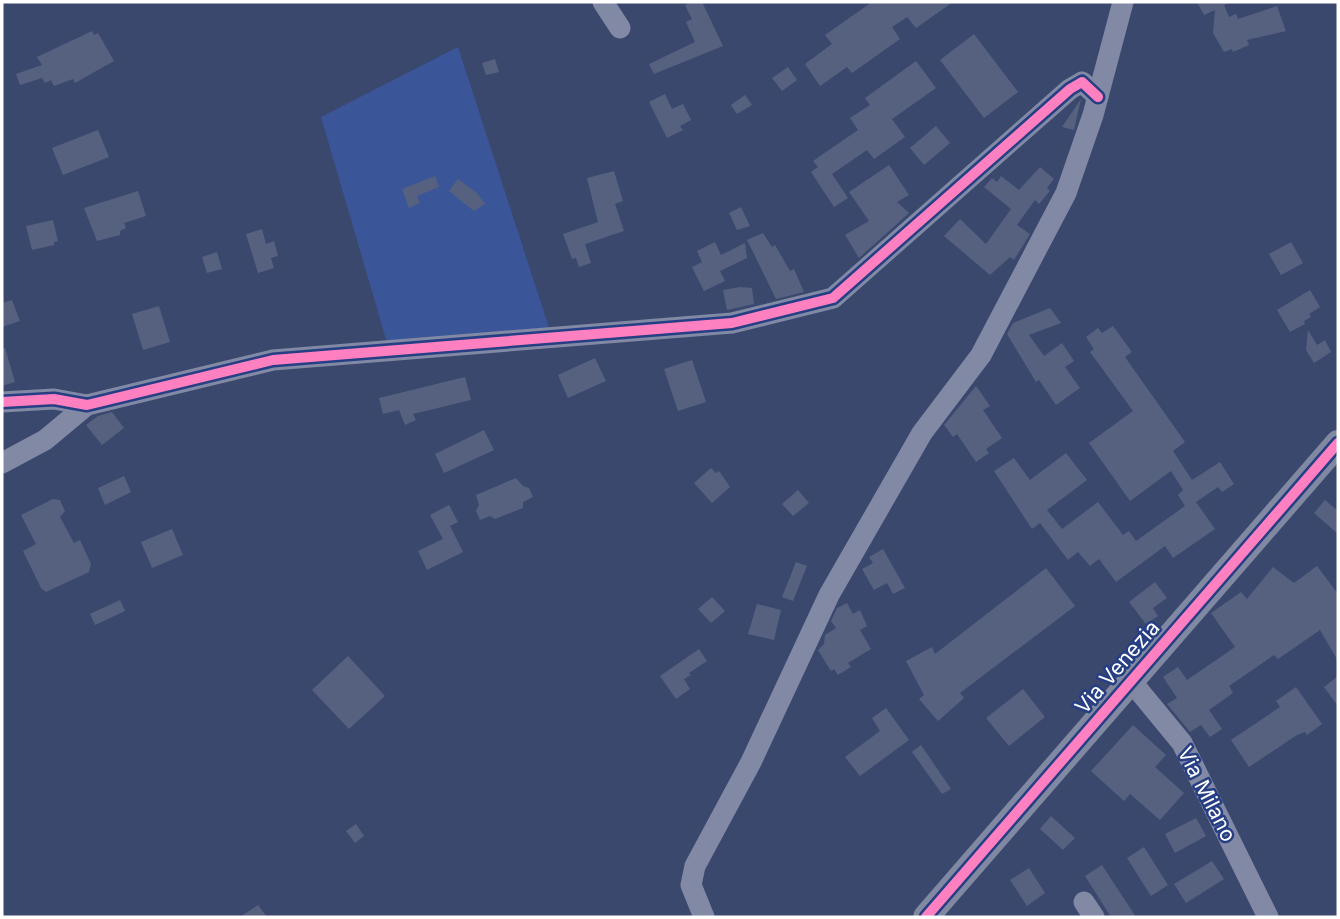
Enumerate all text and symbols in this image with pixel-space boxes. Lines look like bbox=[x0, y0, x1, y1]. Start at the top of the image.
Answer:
street label: Via Venezia bbox=[1070, 615, 1164, 719]
street label: Via Milano bbox=[1172, 742, 1242, 846]

